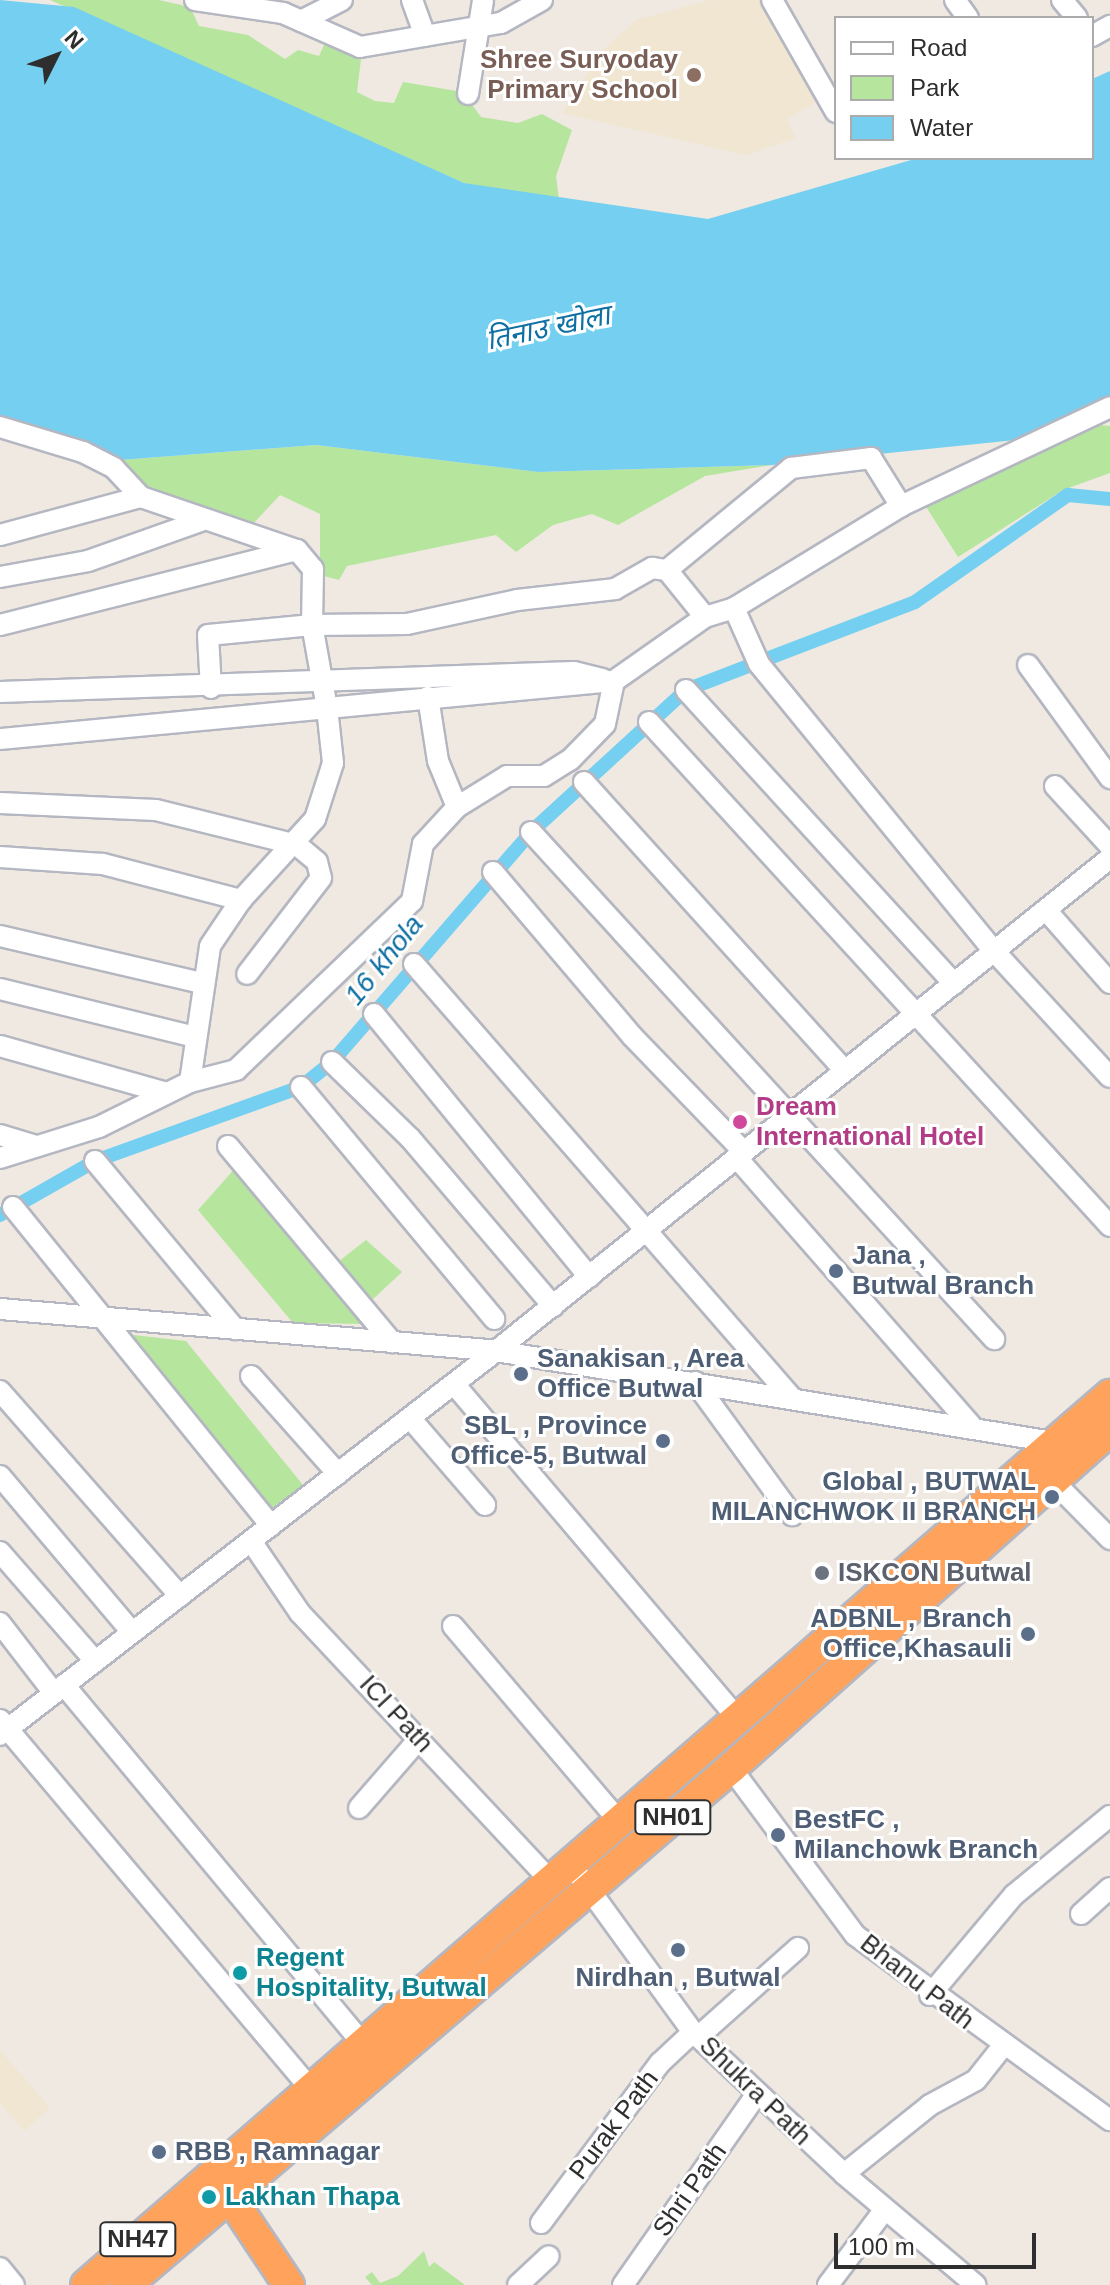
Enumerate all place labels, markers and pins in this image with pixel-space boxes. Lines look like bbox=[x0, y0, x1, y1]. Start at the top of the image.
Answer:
place label: Shree Suryoday Primary School bbox=[480, 44, 678, 106]
marker: Shree Suryoday Primary School bbox=[685, 66, 703, 84]
place label: Dream International Hotel bbox=[756, 1091, 984, 1152]
marker: Dream International Hotel bbox=[731, 1113, 749, 1131]
place label: Jana , Butwal Branch bbox=[852, 1240, 1034, 1302]
marker: Jana , Butwal Branch bbox=[827, 1262, 845, 1280]
place label: Sanakisan , Area Office Butwal bbox=[537, 1343, 745, 1404]
marker: Sanakisan , Area Office Butwal bbox=[512, 1365, 530, 1383]
place label: SBL , Province Office-5, Butwal bbox=[451, 1410, 647, 1472]
marker: SBL , Province Office-5, Butwal bbox=[654, 1432, 672, 1450]
place label: Global , BUTWAL MILANCHWOK II BRANCH bbox=[711, 1466, 1036, 1528]
marker: Global , BUTWAL MILANCHWOK II BRANCH bbox=[1043, 1488, 1061, 1506]
place label: ISKCON Butwal bbox=[838, 1557, 1032, 1589]
marker: ISKCON Butwal bbox=[813, 1564, 831, 1582]
place label: ADBNL , Branch Office,Khasauli bbox=[810, 1603, 1012, 1664]
marker: ADBNL , Branch Office,Khasauli bbox=[1019, 1625, 1037, 1643]
place label: BestFC , Milanchowk Branch bbox=[794, 1804, 1038, 1866]
marker: BestFC , Milanchowk Branch bbox=[769, 1826, 787, 1844]
marker: Nirdhan , Butwal bbox=[669, 1941, 687, 1959]
place label: Regent Hospitality, Butwal bbox=[256, 1942, 487, 2004]
place label: Nirdhan , Butwal bbox=[575, 1962, 781, 1994]
marker: Regent Hospitality, Butwal bbox=[231, 1964, 249, 1982]
place label: RBB , Ramnagar bbox=[175, 2136, 380, 2168]
marker: RBB , Ramnagar bbox=[150, 2143, 168, 2161]
place label: Lakhan Thapa bbox=[225, 2181, 400, 2213]
marker: Lakhan Thapa bbox=[200, 2188, 218, 2206]

